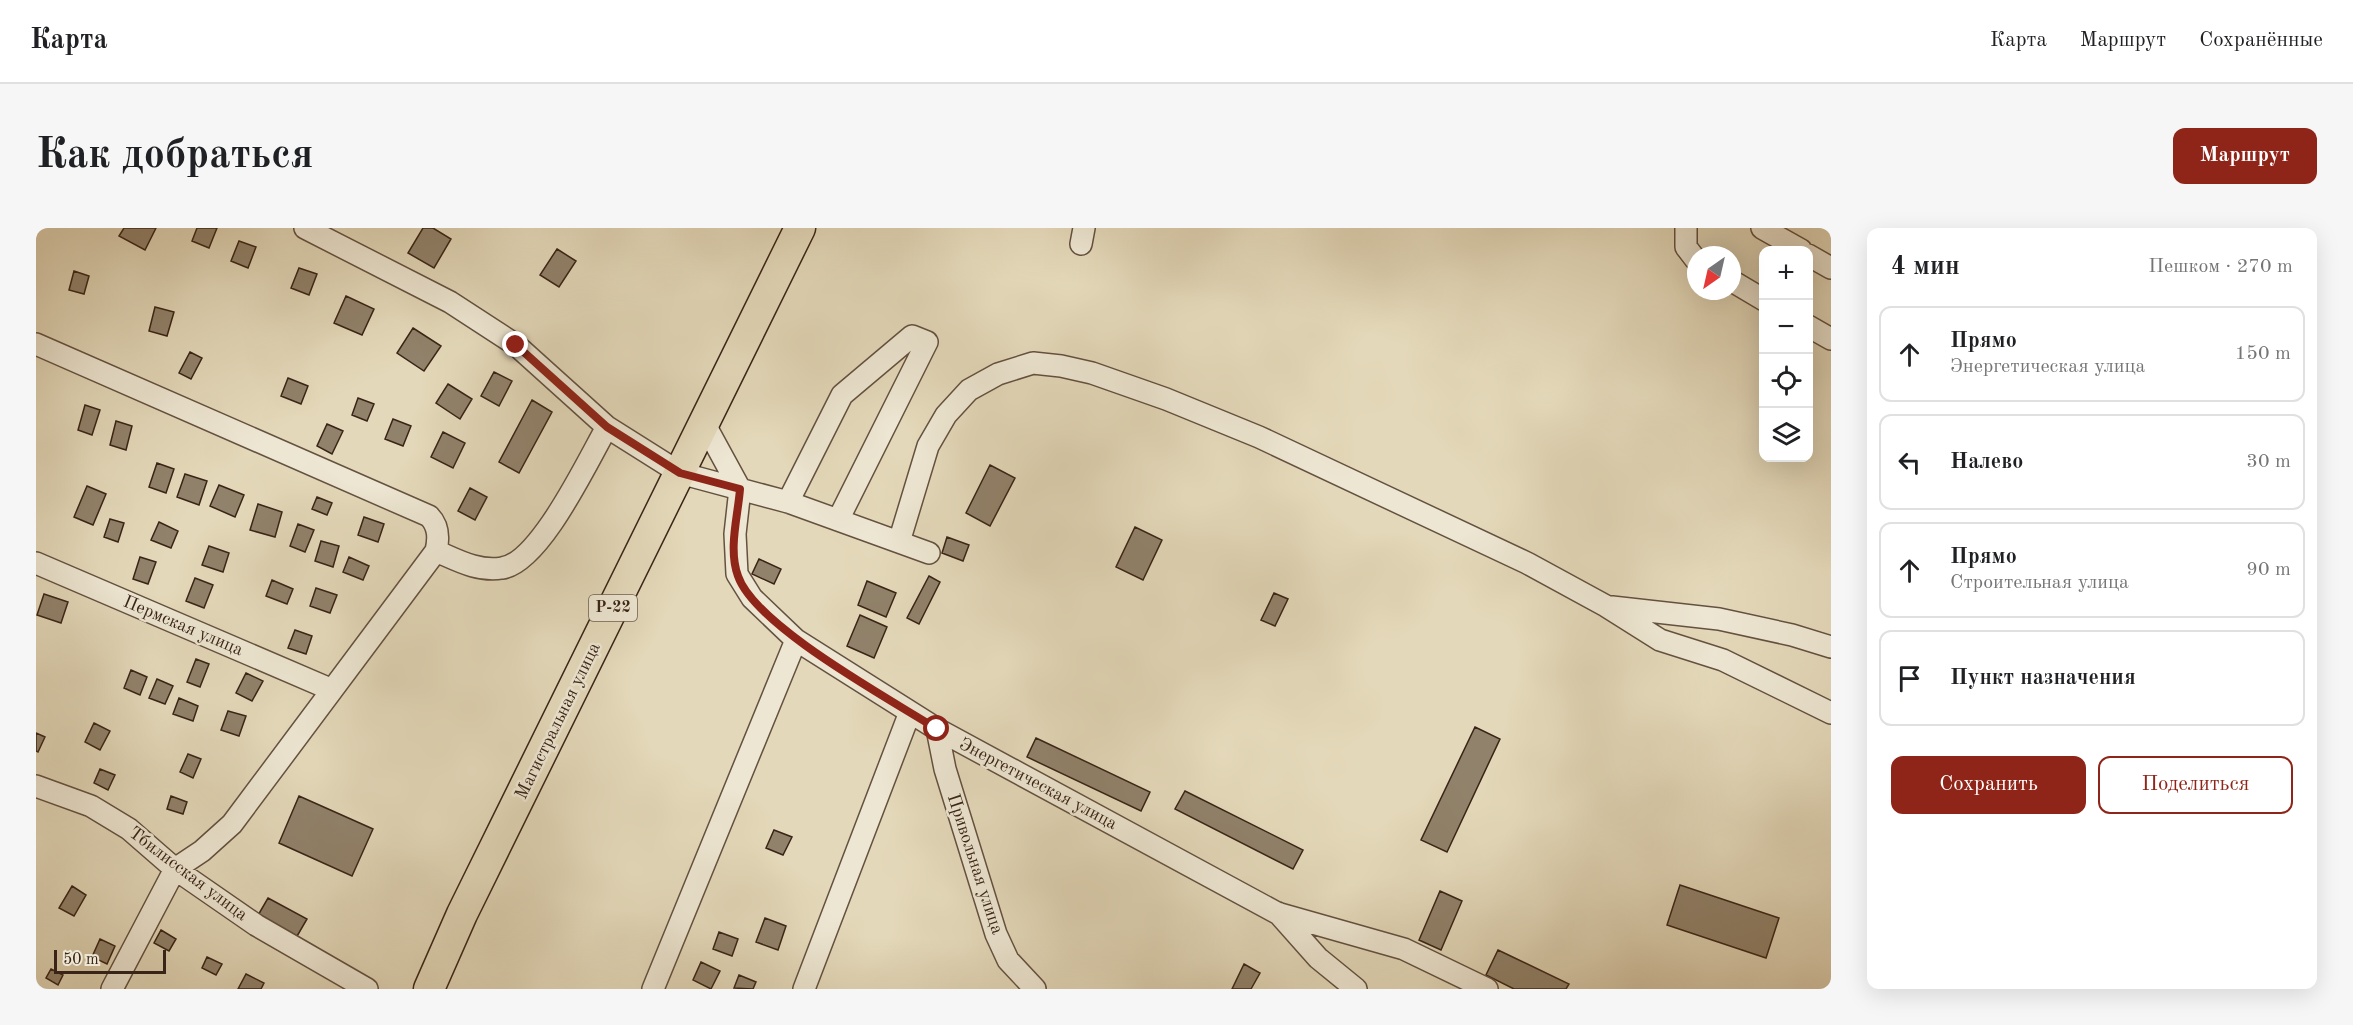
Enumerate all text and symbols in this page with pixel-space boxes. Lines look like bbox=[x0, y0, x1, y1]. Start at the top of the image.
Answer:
text: Карта bbox=[30, 27, 108, 55]
text: Карта bbox=[1990, 30, 2047, 51]
text: Маршрут bbox=[2080, 30, 2166, 51]
text: Сохранённые bbox=[2199, 30, 2323, 51]
button: Маршрут bbox=[2173, 128, 2317, 184]
text: Как добраться bbox=[36, 135, 313, 177]
north arrow bbox=[1687, 246, 1741, 300]
map controls bbox=[1759, 246, 1813, 462]
button: + bbox=[1759, 246, 1813, 300]
text: 4 мин bbox=[1891, 254, 1960, 280]
text: Пешком · 270 m bbox=[2148, 257, 2293, 277]
button: − bbox=[1759, 300, 1813, 354]
text: Прямо bbox=[1950, 330, 2017, 352]
route end bbox=[502, 331, 528, 357]
icon: ahead bbox=[1893, 338, 1926, 371]
text: 150 m bbox=[2235, 344, 2291, 364]
button: locate bbox=[1759, 354, 1813, 408]
text: Энергетическая улица bbox=[1950, 357, 2145, 377]
button: layers bbox=[1759, 408, 1813, 462]
icon: left bbox=[1893, 446, 1926, 479]
text: Налево bbox=[1950, 451, 2023, 473]
text: 30 m bbox=[2246, 452, 2291, 472]
text: Прямо bbox=[1950, 546, 2017, 568]
icon: ahead bbox=[1893, 554, 1926, 587]
text: 90 m bbox=[2246, 560, 2291, 580]
text: Строительная улица bbox=[1950, 573, 2129, 593]
street label: Пермская улица bbox=[120, 593, 246, 659]
road number: Р-22 bbox=[589, 595, 637, 621]
street label: Магистральная улица bbox=[512, 640, 604, 802]
icon: arrive bbox=[1893, 662, 1926, 695]
text: Пункт назначения bbox=[1950, 667, 2136, 689]
route start bbox=[923, 715, 949, 741]
street label: Энергетическая улица bbox=[956, 735, 1120, 833]
button: Сохранить bbox=[1891, 756, 2086, 814]
button: Поделиться bbox=[2098, 756, 2293, 814]
street label: Привольная улица bbox=[944, 792, 1006, 937]
street label: Тбилисская улица bbox=[125, 824, 251, 924]
scale bar bbox=[54, 947, 166, 974]
text: 50 m bbox=[63, 952, 99, 968]

